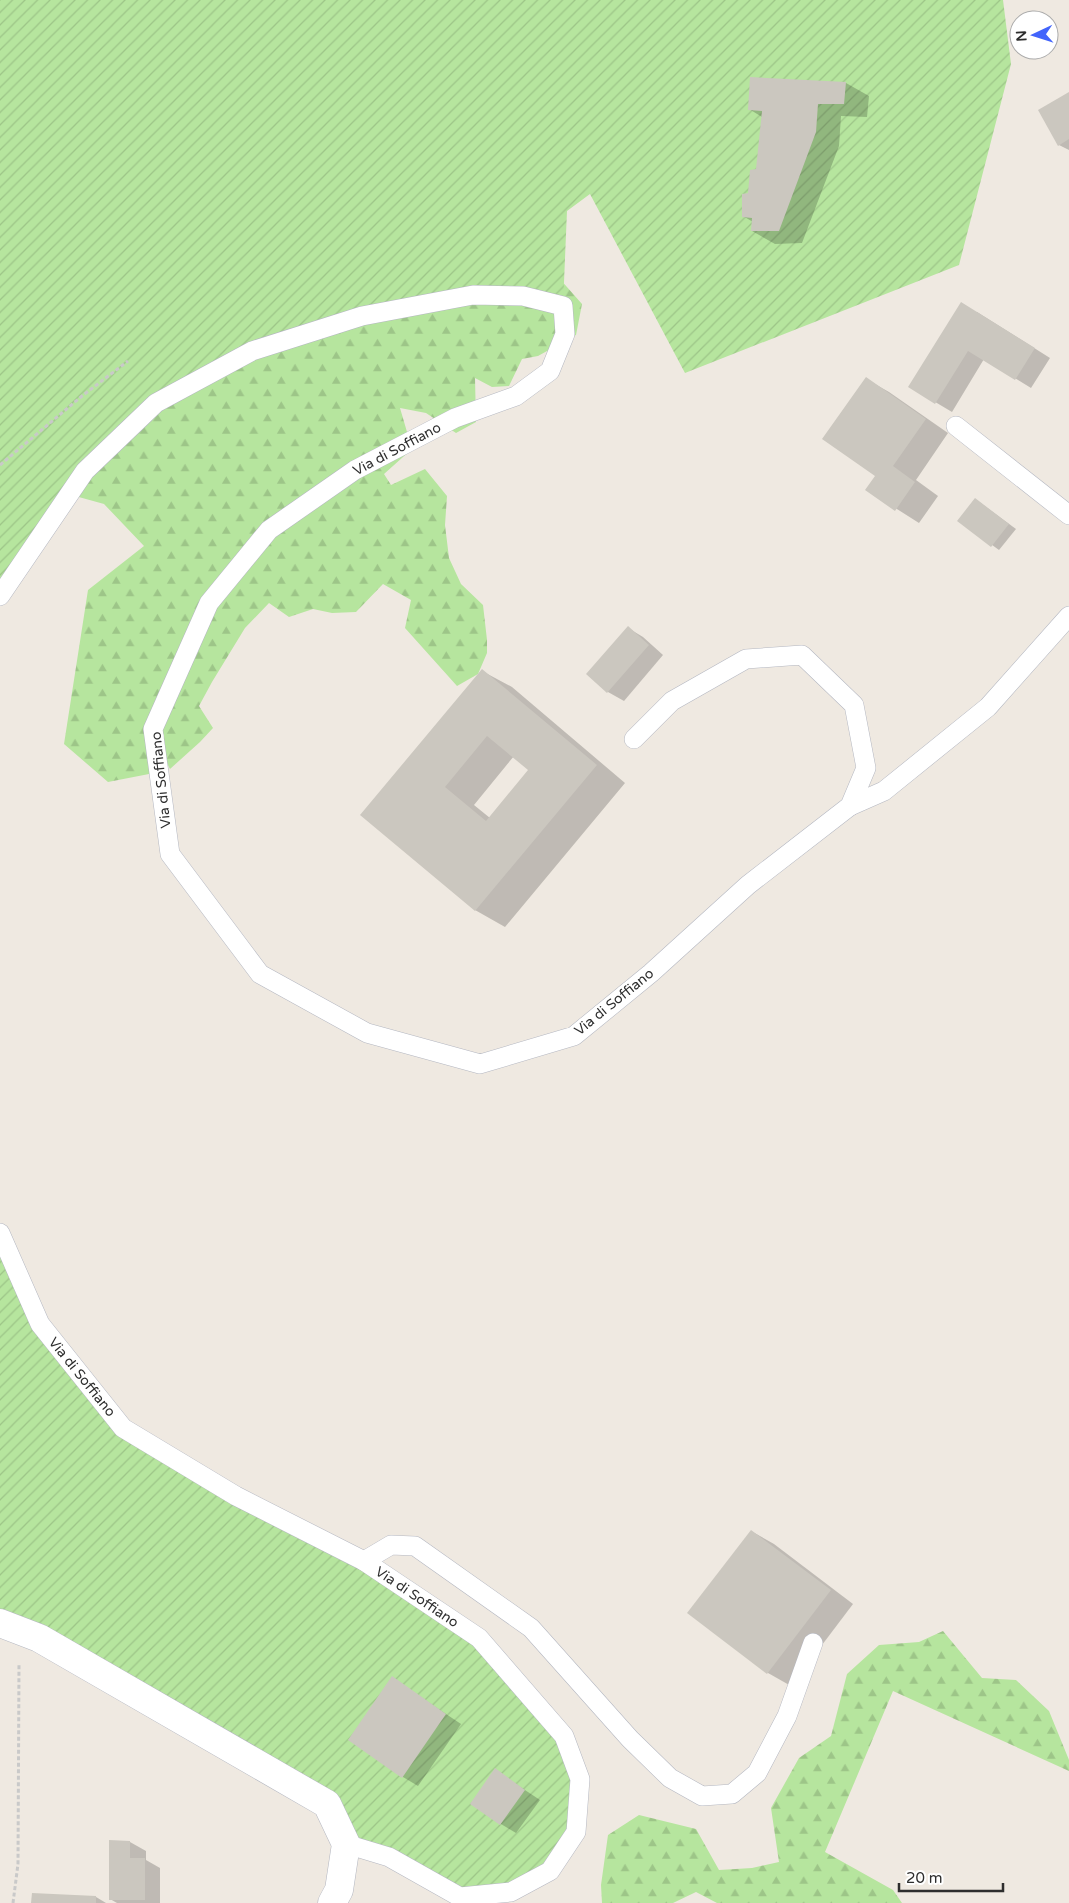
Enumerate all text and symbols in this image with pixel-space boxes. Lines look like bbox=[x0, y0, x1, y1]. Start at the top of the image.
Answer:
north arrow bbox=[1009, 10, 1059, 60]
text: N bbox=[1013, 30, 1030, 42]
street label: Via di Soffiano bbox=[350, 419, 444, 479]
street label: Via di Soffiano bbox=[147, 731, 175, 829]
street label: Via di Soffiano bbox=[571, 965, 657, 1039]
street label: Via di Soffiano bbox=[45, 1334, 119, 1420]
street label: Via di Soffiano bbox=[372, 1563, 462, 1631]
scale bar bbox=[899, 1860, 1003, 1892]
text: 20 m bbox=[906, 1869, 943, 1887]

